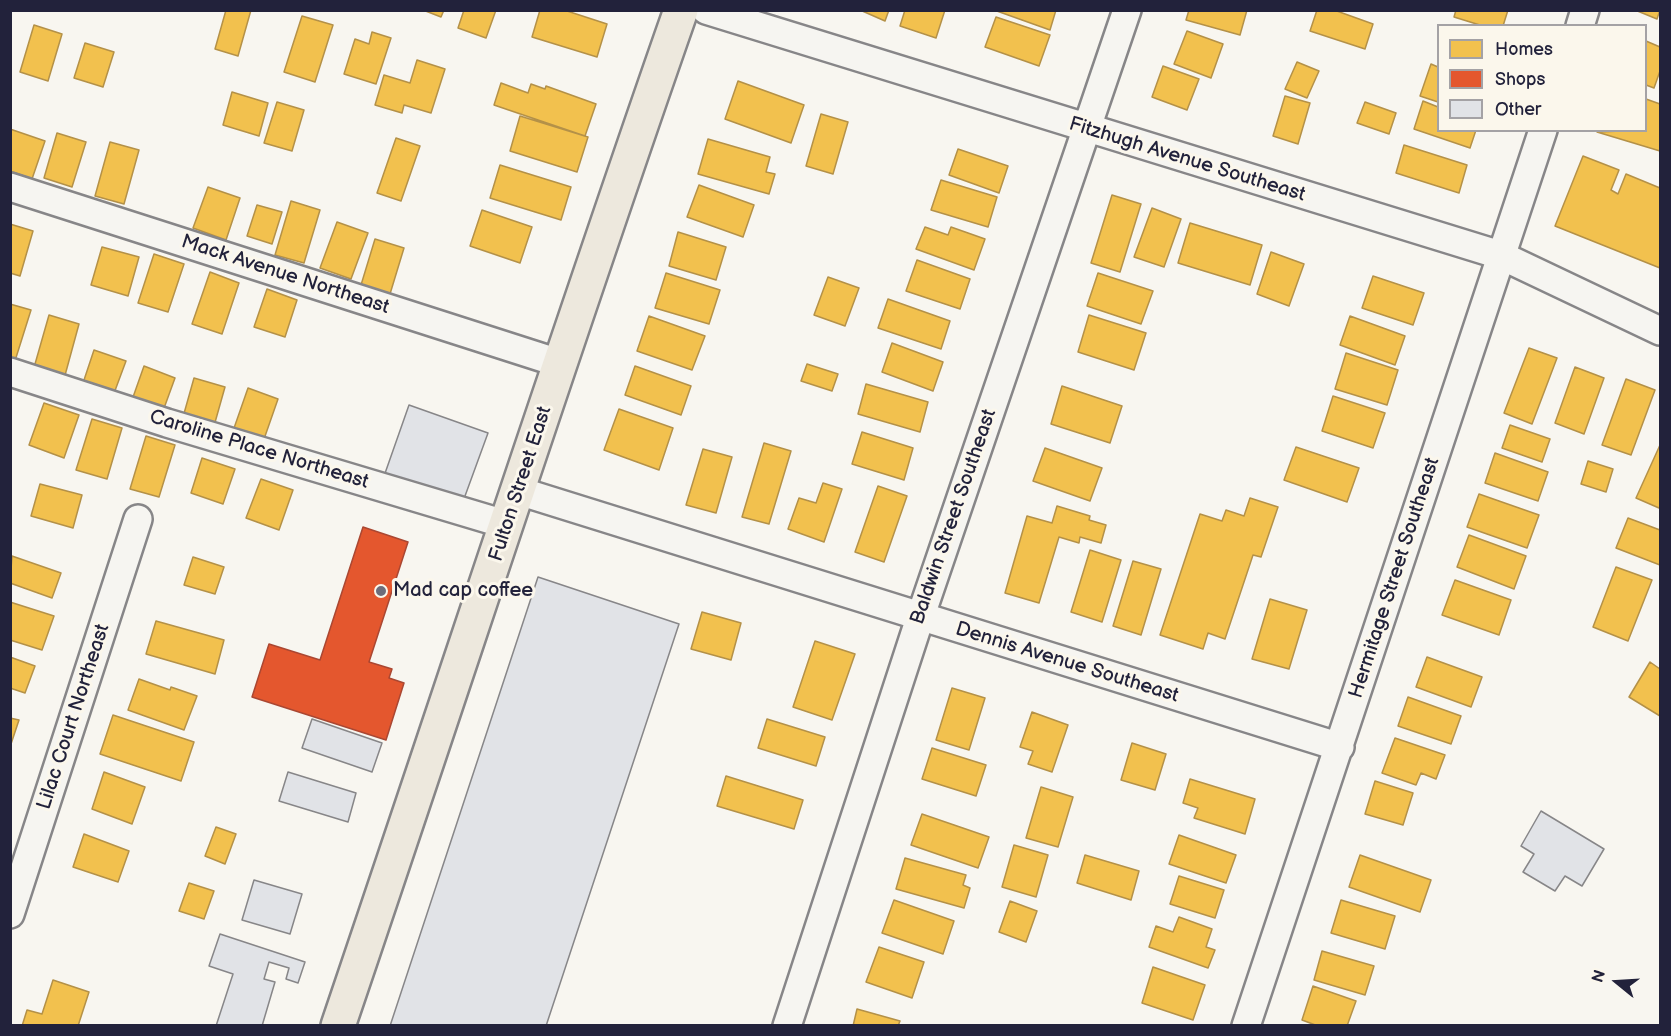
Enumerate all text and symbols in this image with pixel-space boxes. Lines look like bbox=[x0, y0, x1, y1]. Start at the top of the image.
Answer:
legend bbox=[1437, 24, 1647, 132]
text: Homes bbox=[1495, 39, 1553, 60]
text: Shops bbox=[1495, 69, 1545, 90]
text: Other bbox=[1495, 99, 1541, 120]
street label: Fitzhugh Avenue Southeast bbox=[1066, 113, 1308, 207]
street label: Mack Avenue Northeast bbox=[178, 230, 392, 320]
street label: Fulton Street East bbox=[485, 403, 557, 565]
street label: Caroline Place Northeast bbox=[147, 405, 371, 495]
street label: Baldwin Street Southeast bbox=[906, 406, 1002, 628]
street label: Hermitage Street Southeast bbox=[1345, 455, 1445, 701]
place label: Mad cap coffee bbox=[393, 579, 533, 603]
marker: Mad cap coffee bbox=[374, 584, 388, 598]
street label: Dennis Avenue Southeast bbox=[953, 618, 1181, 708]
street label: Lilac Court Northeast bbox=[33, 621, 115, 813]
north arrow bbox=[1587, 952, 1647, 1012]
text: N bbox=[1589, 968, 1610, 985]

